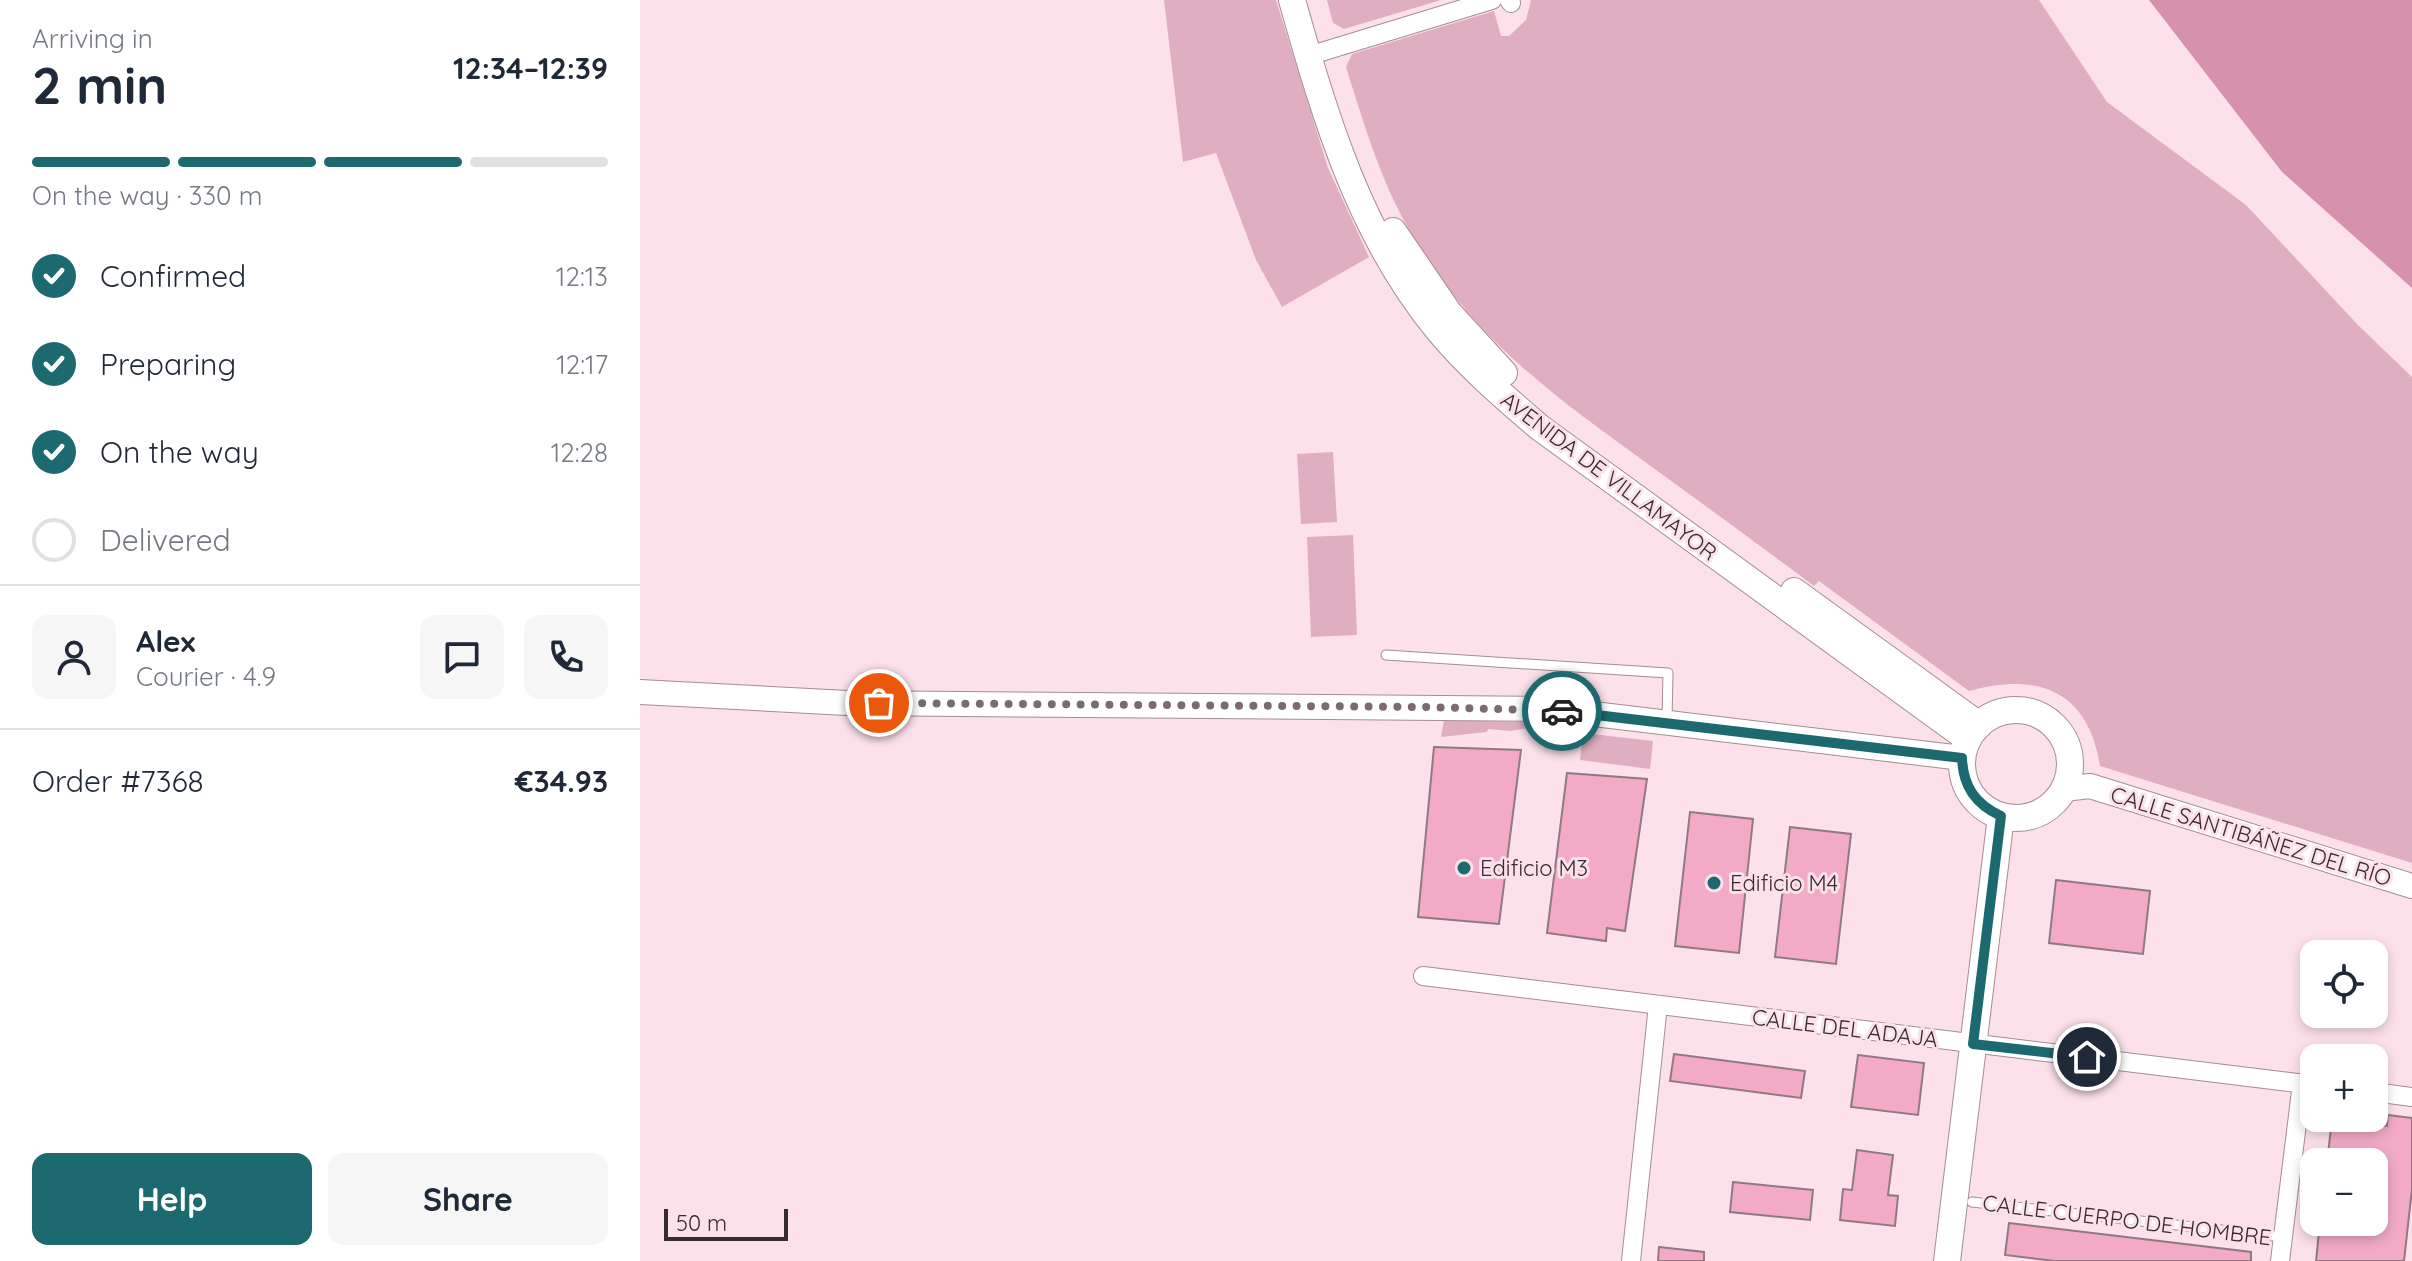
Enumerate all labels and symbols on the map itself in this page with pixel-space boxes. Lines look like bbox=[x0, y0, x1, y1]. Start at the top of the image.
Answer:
street label: AVENIDA DE VILLAMAYOR bbox=[1495, 385, 1723, 567]
pin bbox=[845, 669, 913, 737]
courier bbox=[1522, 671, 1602, 751]
street label: CALLE SANTIBÁÑEZ DEL RÍO bbox=[2107, 780, 2395, 892]
place label: Edificio M3 bbox=[1480, 854, 1588, 882]
marker: Edificio M3 bbox=[1455, 859, 1473, 877]
place label: Edificio M4 bbox=[1730, 869, 1838, 897]
marker: Edificio M4 bbox=[1705, 874, 1723, 892]
street label: CALLE DEL ADAJA bbox=[1750, 1003, 1940, 1053]
pin bbox=[2053, 1023, 2121, 1091]
street label: CALLE CUERPO DE HOMBRE bbox=[1981, 1188, 2273, 1252]
scale bar bbox=[664, 1205, 788, 1241]

